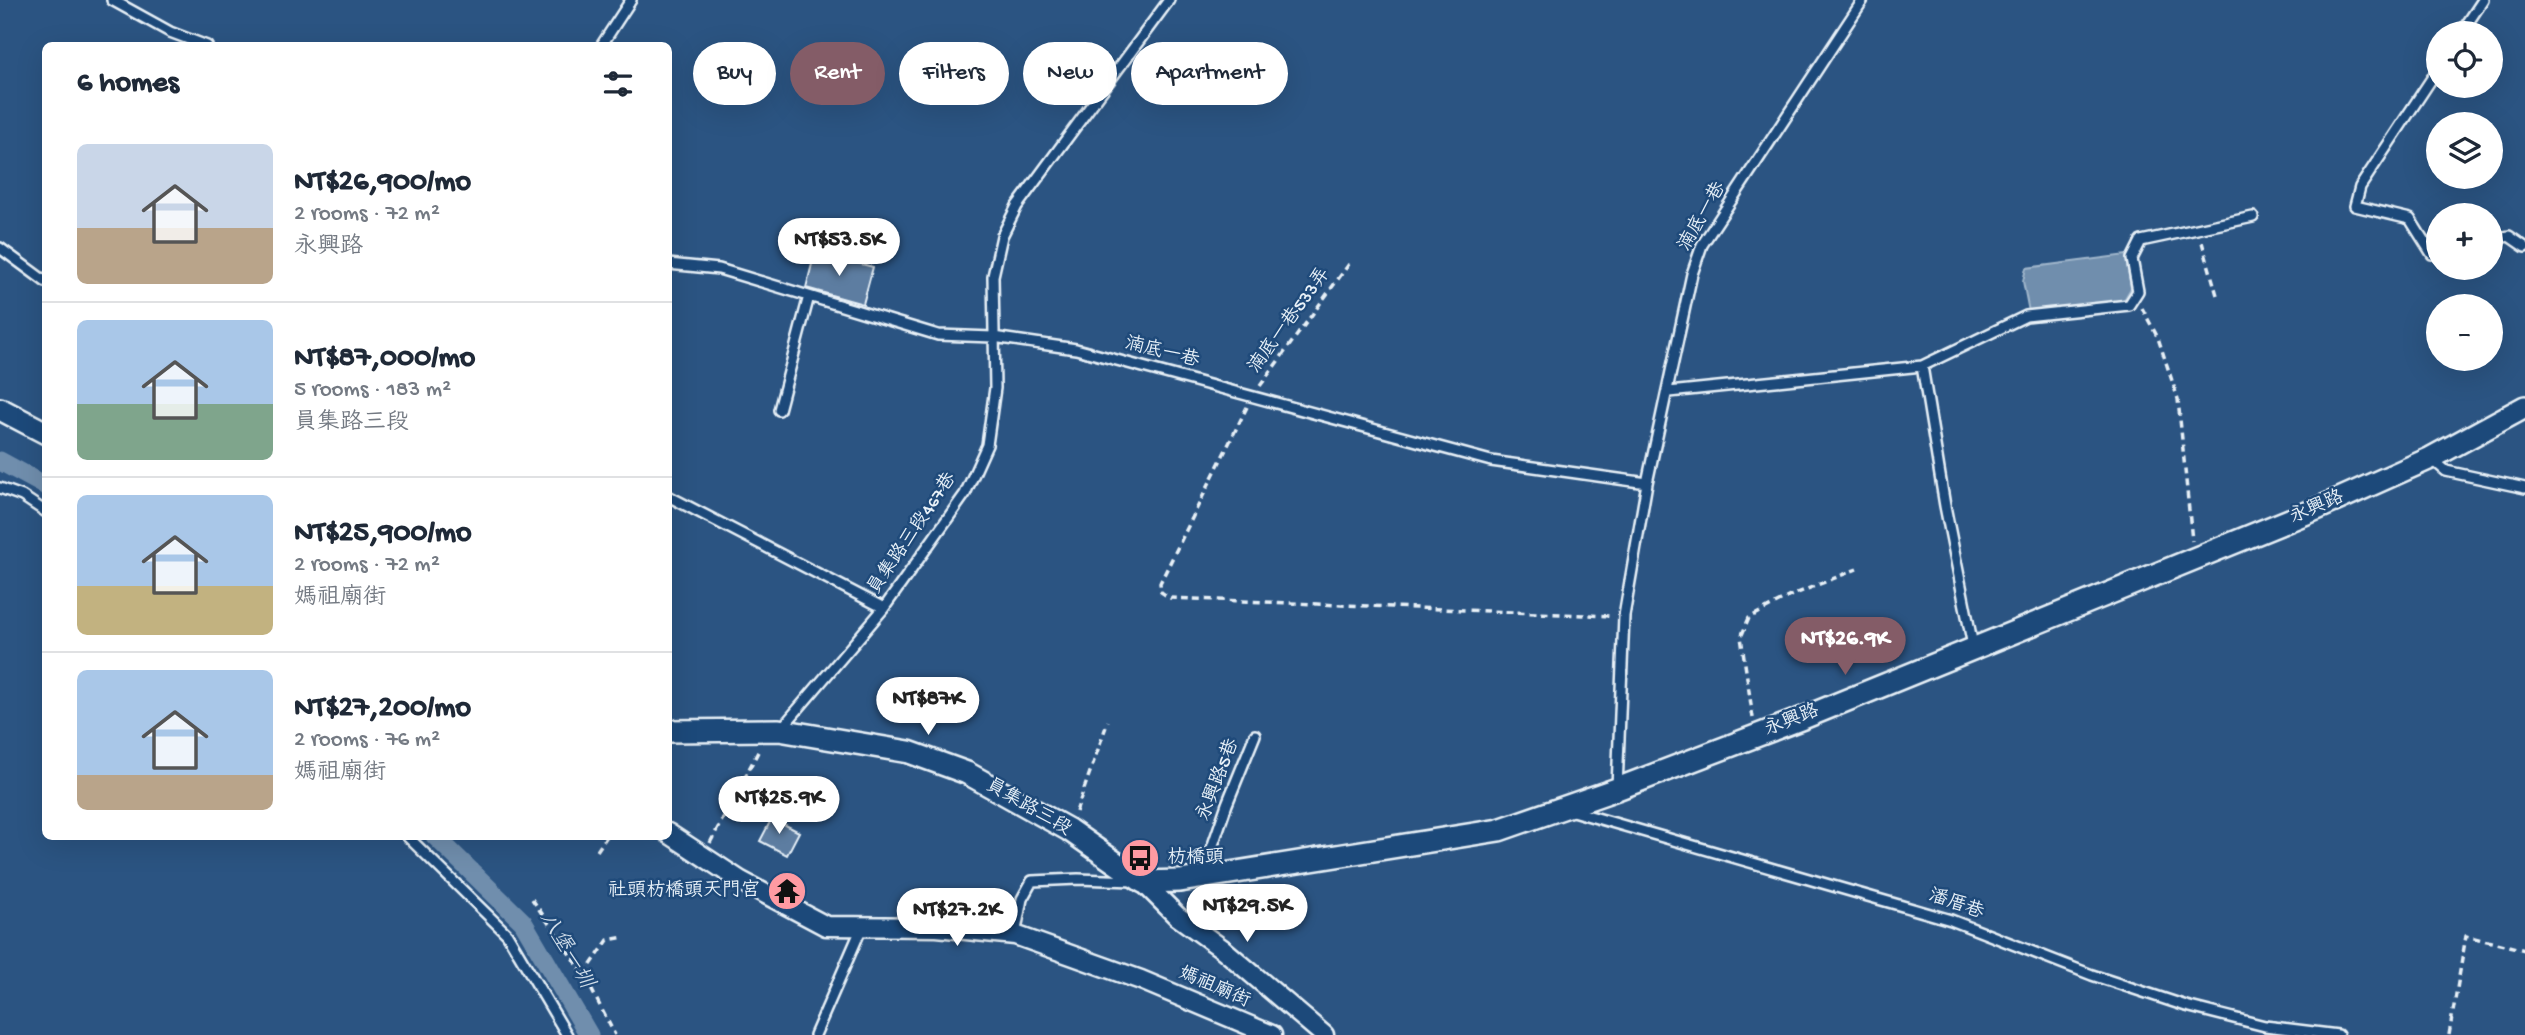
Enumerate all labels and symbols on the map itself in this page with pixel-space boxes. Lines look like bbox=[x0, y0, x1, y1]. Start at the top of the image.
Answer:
street label: 湳底一巷 bbox=[1673, 178, 1732, 256]
pin: NT$53.5K bbox=[767, 218, 911, 278]
street label: 湳底一巷533弄 bbox=[1243, 263, 1336, 378]
street label: 湳底一巷 bbox=[1122, 332, 1202, 373]
street label: 員集路三段467巷 bbox=[863, 468, 962, 600]
street label: 永興路 bbox=[2286, 485, 2348, 530]
pin: NT$26.9K bbox=[1773, 618, 1917, 677]
pin: NT$87K bbox=[871, 678, 985, 737]
street label: 永興路 bbox=[1761, 699, 1823, 742]
street label: 永興路5巷 bbox=[1192, 735, 1245, 824]
street label: 員集路三段 bbox=[981, 773, 1075, 842]
pin: NT$25.9K bbox=[707, 776, 851, 836]
bus stop icon: 枋橋頭 bbox=[1119, 837, 1161, 879]
place label: 枋橋頭 bbox=[1167, 846, 1224, 870]
temple icon: 社頭枋橋頭天門宮 bbox=[766, 870, 808, 912]
place label: 社頭枋橋頭天門宮 bbox=[608, 879, 760, 903]
pin: NT$29.5K bbox=[1175, 884, 1319, 944]
street label: 潘厝巷 bbox=[1925, 884, 1987, 925]
pin: NT$27.2K bbox=[885, 888, 1029, 948]
water label: 八堡一圳 bbox=[533, 908, 600, 995]
street label: 媽祖廟街 bbox=[1175, 962, 1254, 1013]

